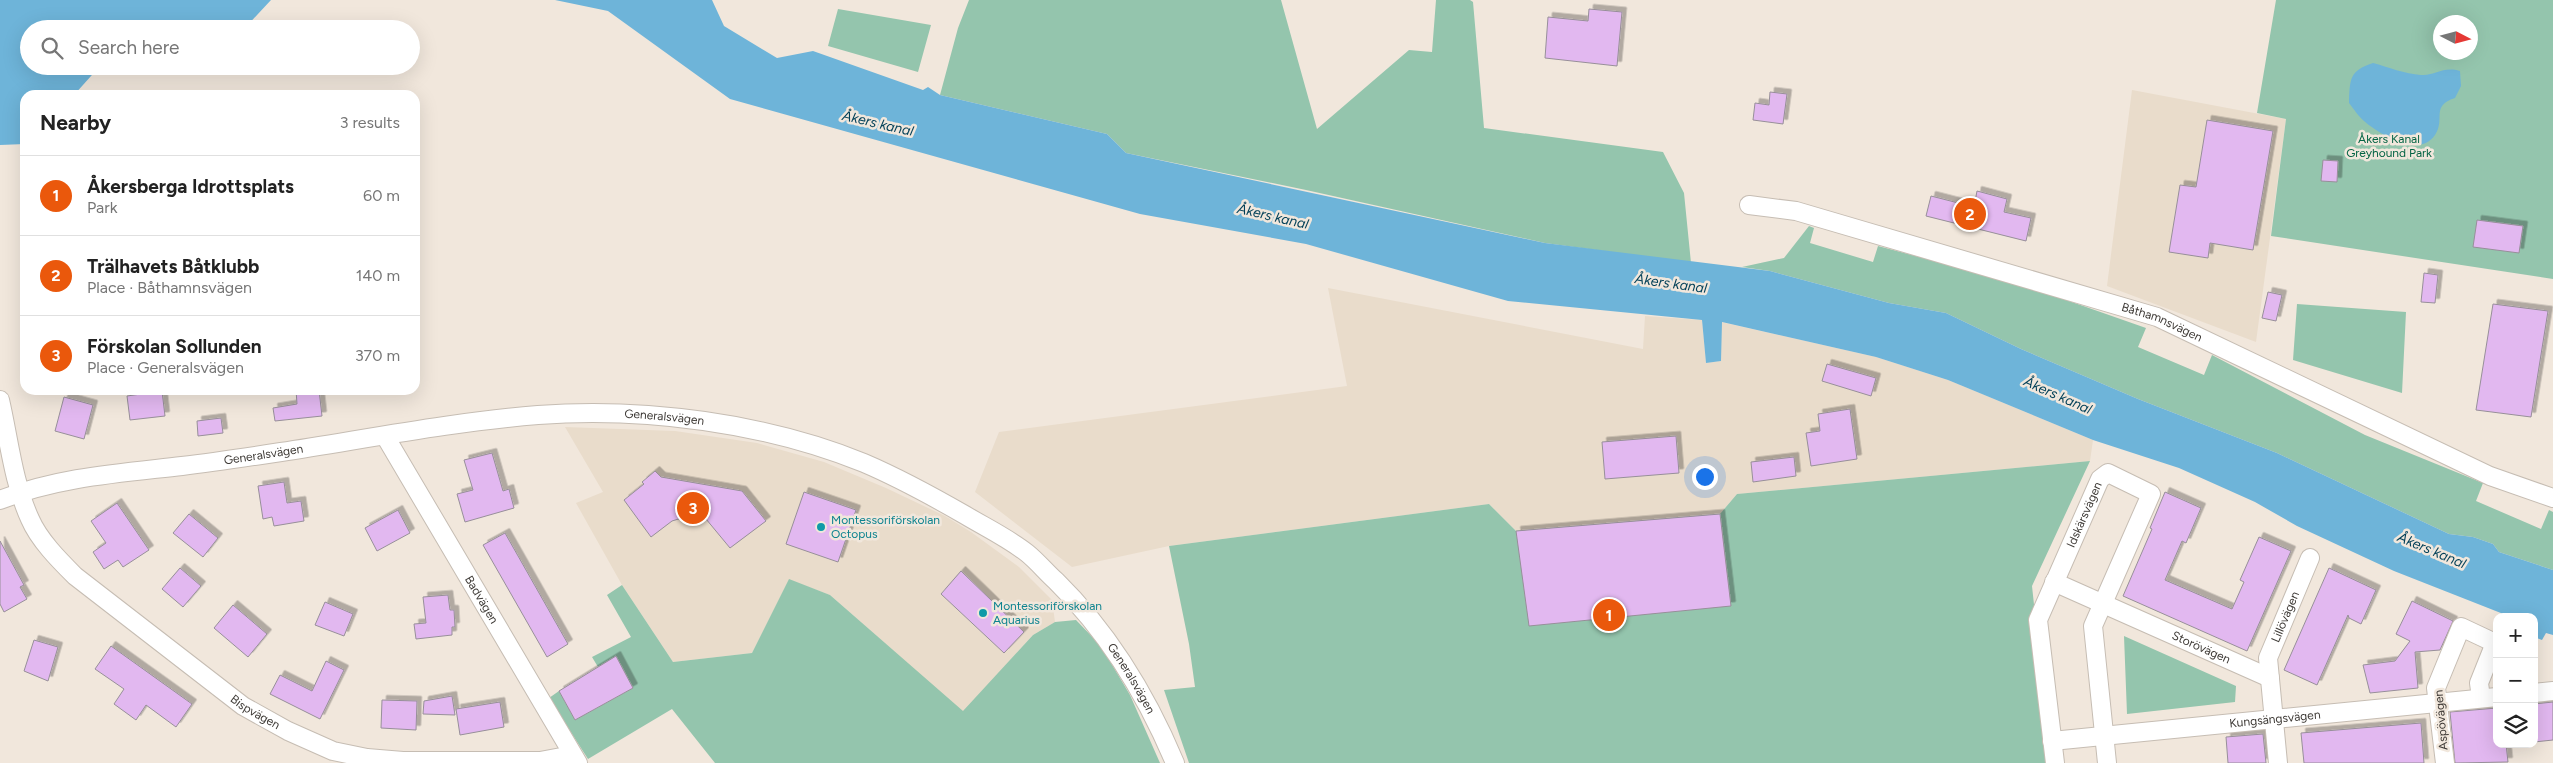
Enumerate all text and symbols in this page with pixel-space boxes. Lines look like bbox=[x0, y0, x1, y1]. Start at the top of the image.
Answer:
north arrow bbox=[2433, 15, 2478, 60]
search box bbox=[20, 20, 420, 75]
icon: search bbox=[38, 34, 66, 62]
text: Search here bbox=[78, 36, 180, 59]
water label: Åkers kanal bbox=[840, 107, 916, 140]
text: Nearby bbox=[40, 110, 111, 135]
text: 3 results bbox=[340, 113, 400, 132]
park label: Åkers Kanal Greyhound Park bbox=[2346, 132, 2432, 160]
text: Åkersberga Idrottsplats bbox=[87, 175, 294, 198]
text: 1 bbox=[53, 186, 59, 205]
text: 60 m bbox=[363, 186, 400, 205]
pin: 2 bbox=[1954, 195, 1986, 233]
text: Park bbox=[87, 198, 117, 217]
water label: Åkers kanal bbox=[1235, 200, 1311, 233]
text: Trälhavets Båtklubb bbox=[87, 255, 259, 278]
text: 2 bbox=[51, 266, 61, 285]
text: 140 m bbox=[356, 266, 400, 285]
water label: Åkers kanal bbox=[1633, 270, 1709, 297]
text: Place · Båthamnsvägen bbox=[87, 278, 252, 297]
street label: Båthamnsvägen bbox=[2120, 300, 2205, 345]
text: Förskolan Sollunden bbox=[87, 335, 261, 358]
text: 3 bbox=[52, 346, 60, 365]
text: 370 m bbox=[355, 346, 400, 365]
text: Place · Generalsvägen bbox=[87, 358, 244, 377]
water label: Åkers kanal bbox=[2020, 373, 2095, 418]
street label: Generalsvägen bbox=[624, 407, 705, 428]
street label: Generalsvägen bbox=[223, 442, 304, 467]
your location bbox=[1692, 464, 1718, 490]
street label: Idskärsvägen bbox=[2064, 480, 2105, 550]
pin: 3 bbox=[677, 489, 709, 527]
place label: Montessoriförskolan Octopus bbox=[831, 513, 940, 541]
marker: Montessoriförskolan Octopus bbox=[815, 521, 827, 533]
water label: Åkers kanal bbox=[2394, 528, 2469, 573]
street label: Badvägen bbox=[462, 573, 501, 626]
street label: Lillövägen bbox=[2268, 589, 2302, 644]
pin: 1 bbox=[1593, 596, 1625, 634]
place label: Montessoriförskolan Aquarius bbox=[993, 599, 1102, 627]
marker: Montessoriförskolan Aquarius bbox=[977, 607, 989, 619]
map controls bbox=[2493, 613, 2538, 748]
button: + bbox=[2493, 613, 2538, 658]
street label: Storövägen bbox=[2170, 628, 2233, 667]
street label: Generalsvägen bbox=[1104, 640, 1158, 716]
button: − bbox=[2493, 658, 2538, 703]
street label: Aspövägen bbox=[2431, 689, 2451, 751]
street label: Bispvägen bbox=[228, 692, 283, 732]
button: layers bbox=[2493, 703, 2538, 748]
street label: Kungsängsvägen bbox=[2229, 707, 2321, 730]

